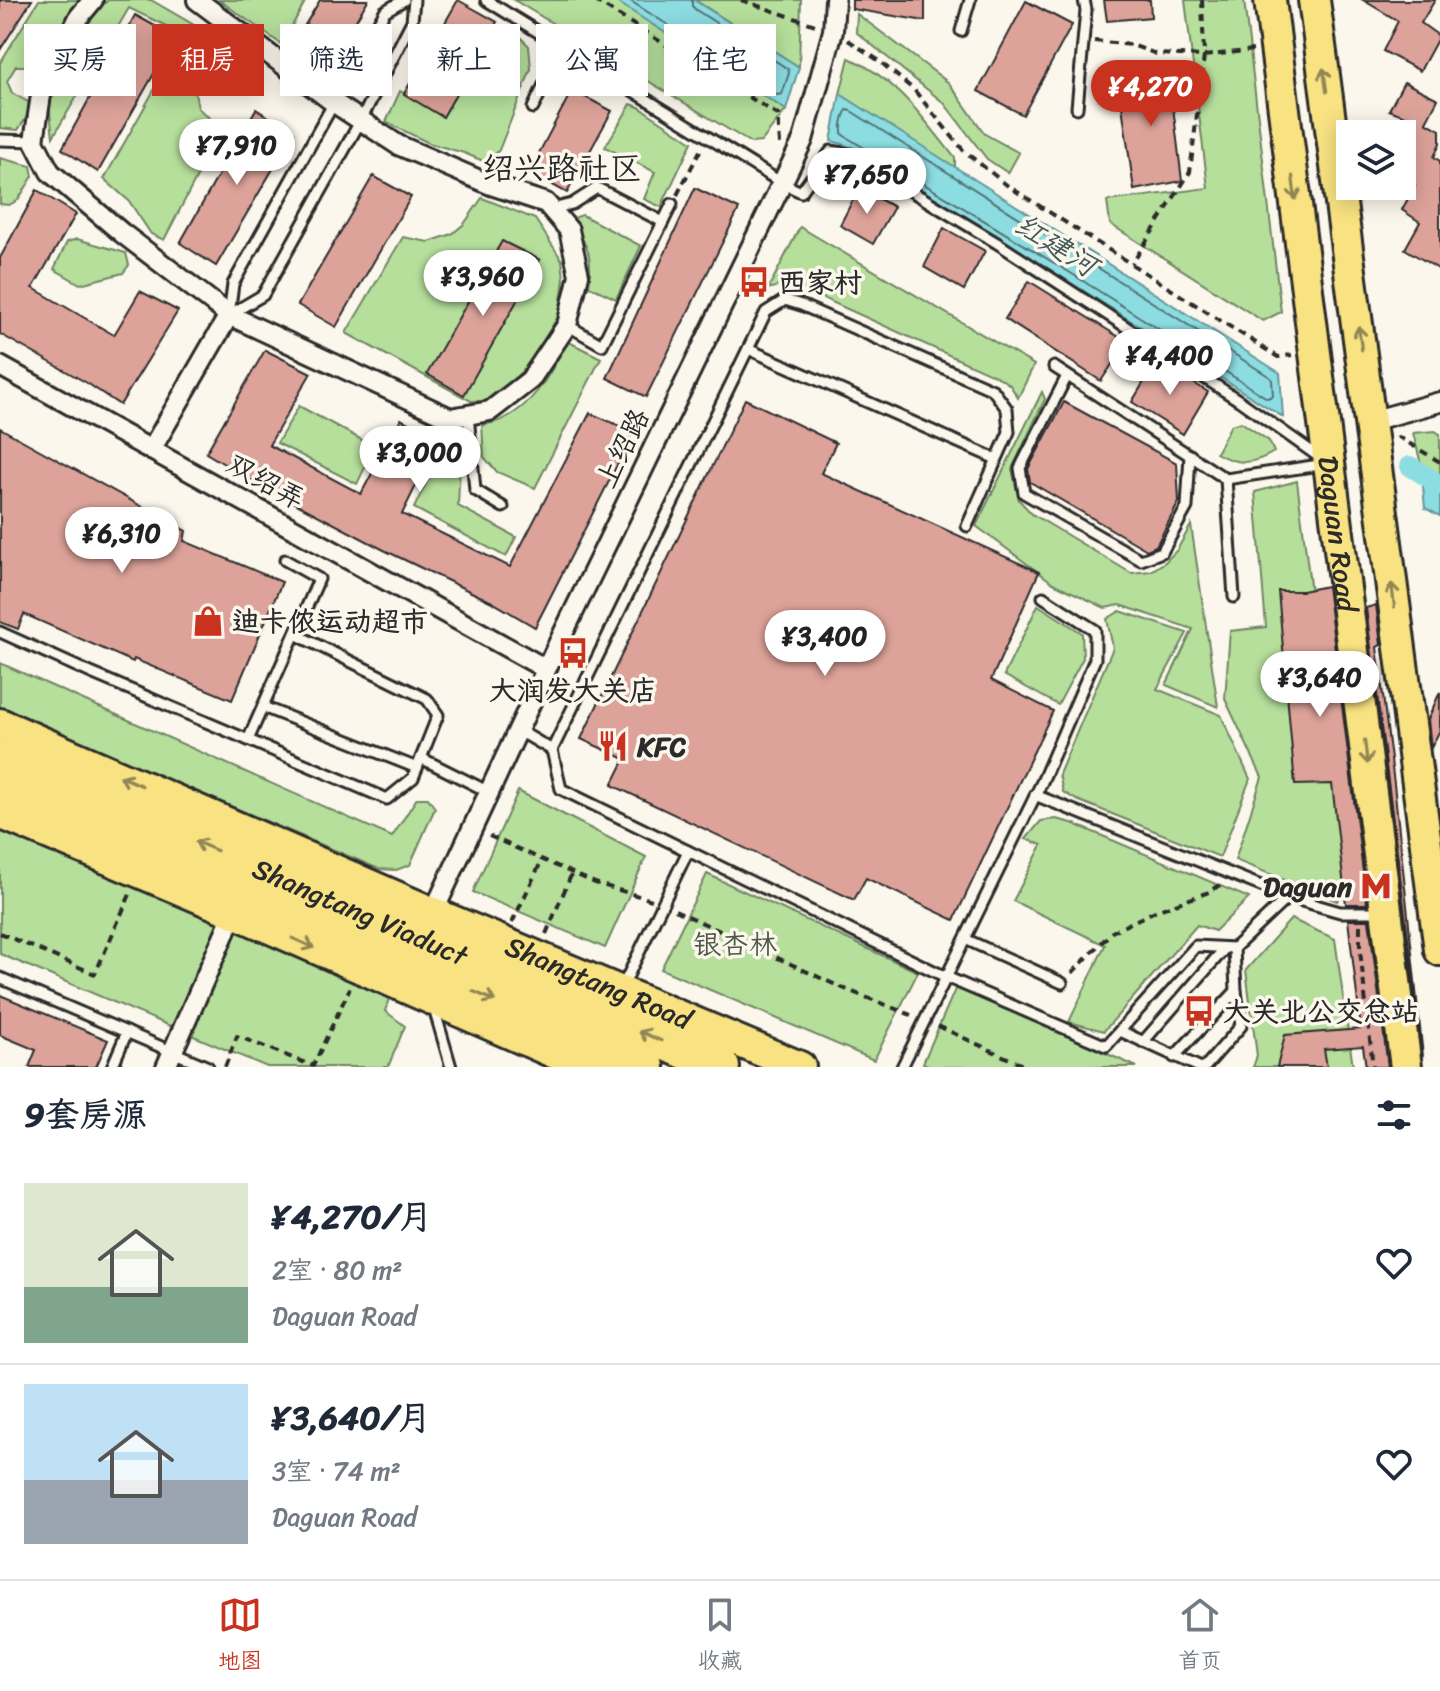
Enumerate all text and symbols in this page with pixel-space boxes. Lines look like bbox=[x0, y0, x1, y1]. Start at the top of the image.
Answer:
chip: 买房 bbox=[24, 24, 136, 96]
chip: 租房 bbox=[152, 24, 264, 96]
chip: 筛选 bbox=[280, 24, 392, 96]
chip: 新上 bbox=[408, 24, 520, 96]
chip: 公寓 bbox=[536, 24, 648, 96]
chip: 住宅 bbox=[664, 24, 776, 96]
pin: ¥4,270 bbox=[1086, 60, 1216, 128]
text: ¥4,270 bbox=[1109, 63, 1193, 109]
one-way arrow bbox=[1317, 68, 1332, 93]
pin: ¥7,910 bbox=[172, 119, 302, 187]
map controls bbox=[1336, 120, 1416, 200]
button: layers bbox=[1336, 120, 1416, 200]
text: ¥7,910 bbox=[197, 122, 277, 168]
district label: 绍兴路社区 bbox=[482, 140, 642, 197]
pin: ¥7,650 bbox=[802, 148, 932, 216]
text: ¥7,650 bbox=[825, 151, 909, 197]
one-way arrow bbox=[1287, 175, 1302, 201]
water label: 红建河 bbox=[1004, 198, 1113, 294]
pin: ¥3,960 bbox=[418, 250, 548, 318]
text: ¥3,960 bbox=[442, 253, 524, 299]
place label: 西家村 bbox=[778, 258, 862, 307]
bus stop icon: 西家村 bbox=[737, 265, 771, 299]
one-way arrow bbox=[1352, 325, 1367, 351]
pin: ¥4,400 bbox=[1105, 329, 1235, 397]
text: ¥4,400 bbox=[1127, 332, 1213, 378]
street label: 上绍路 bbox=[582, 400, 663, 497]
pin: ¥3,000 bbox=[355, 426, 485, 494]
text: ¥3,000 bbox=[378, 429, 463, 475]
street label: 双绍弄 bbox=[217, 440, 314, 523]
street label: Daguan Road bbox=[1303, 453, 1372, 617]
pin: ¥6,310 bbox=[57, 507, 187, 575]
text: ¥6,310 bbox=[83, 510, 161, 556]
one-way arrow bbox=[1386, 583, 1401, 609]
place label: 迪卡侬运动超市 bbox=[232, 597, 428, 646]
shop icon: 迪卡侬运动超市 bbox=[191, 604, 225, 638]
pin: ¥3,400 bbox=[760, 610, 890, 678]
text: ¥3,400 bbox=[783, 613, 867, 659]
bus stop icon: 大润发大关店 bbox=[556, 636, 590, 670]
pin: ¥3,640 bbox=[1255, 651, 1385, 719]
text: ¥3,640 bbox=[1278, 654, 1362, 700]
place label: 大润发大关店 bbox=[489, 666, 657, 715]
place label: KFC bbox=[636, 722, 686, 771]
restaurant icon: KFC bbox=[596, 729, 630, 763]
one-way arrow bbox=[1359, 739, 1374, 764]
one-way arrow bbox=[119, 773, 143, 788]
one-way arrow bbox=[194, 837, 218, 852]
street label: Shangtang Viaduct bbox=[245, 844, 477, 981]
place label: Daguan bbox=[1263, 862, 1353, 911]
metro station icon: Daguan bbox=[1359, 869, 1393, 903]
park label: 银杏林 bbox=[693, 920, 777, 969]
street label: Shangtang Road bbox=[498, 922, 701, 1045]
one-way arrow bbox=[291, 936, 315, 951]
place label: 大关北公交总站 bbox=[1223, 987, 1419, 1036]
one-way arrow bbox=[471, 990, 496, 1005]
bus stop icon: 大关北公交总站 bbox=[1182, 994, 1216, 1028]
one-way arrow bbox=[639, 1028, 663, 1043]
text: 9套房源 bbox=[24, 1085, 147, 1145]
icon: filters bbox=[1372, 1093, 1416, 1137]
text: ¥4,270/月 bbox=[272, 1187, 433, 1247]
icon: home bbox=[88, 1215, 184, 1311]
icon: heart bbox=[1372, 1241, 1416, 1285]
text: 2室 · 80 m² bbox=[272, 1247, 403, 1293]
text: Daguan Road bbox=[272, 1293, 417, 1339]
text: ¥3,640/月 bbox=[272, 1388, 432, 1448]
icon: home bbox=[88, 1416, 184, 1512]
icon: heart bbox=[1372, 1442, 1416, 1486]
text: 3室 · 74 m² bbox=[272, 1448, 401, 1494]
text: Daguan Road bbox=[272, 1494, 417, 1540]
tab: 地图 bbox=[218, 1593, 262, 1680]
tab: 收藏 bbox=[698, 1593, 742, 1680]
tab: 首页 bbox=[1178, 1593, 1222, 1680]

